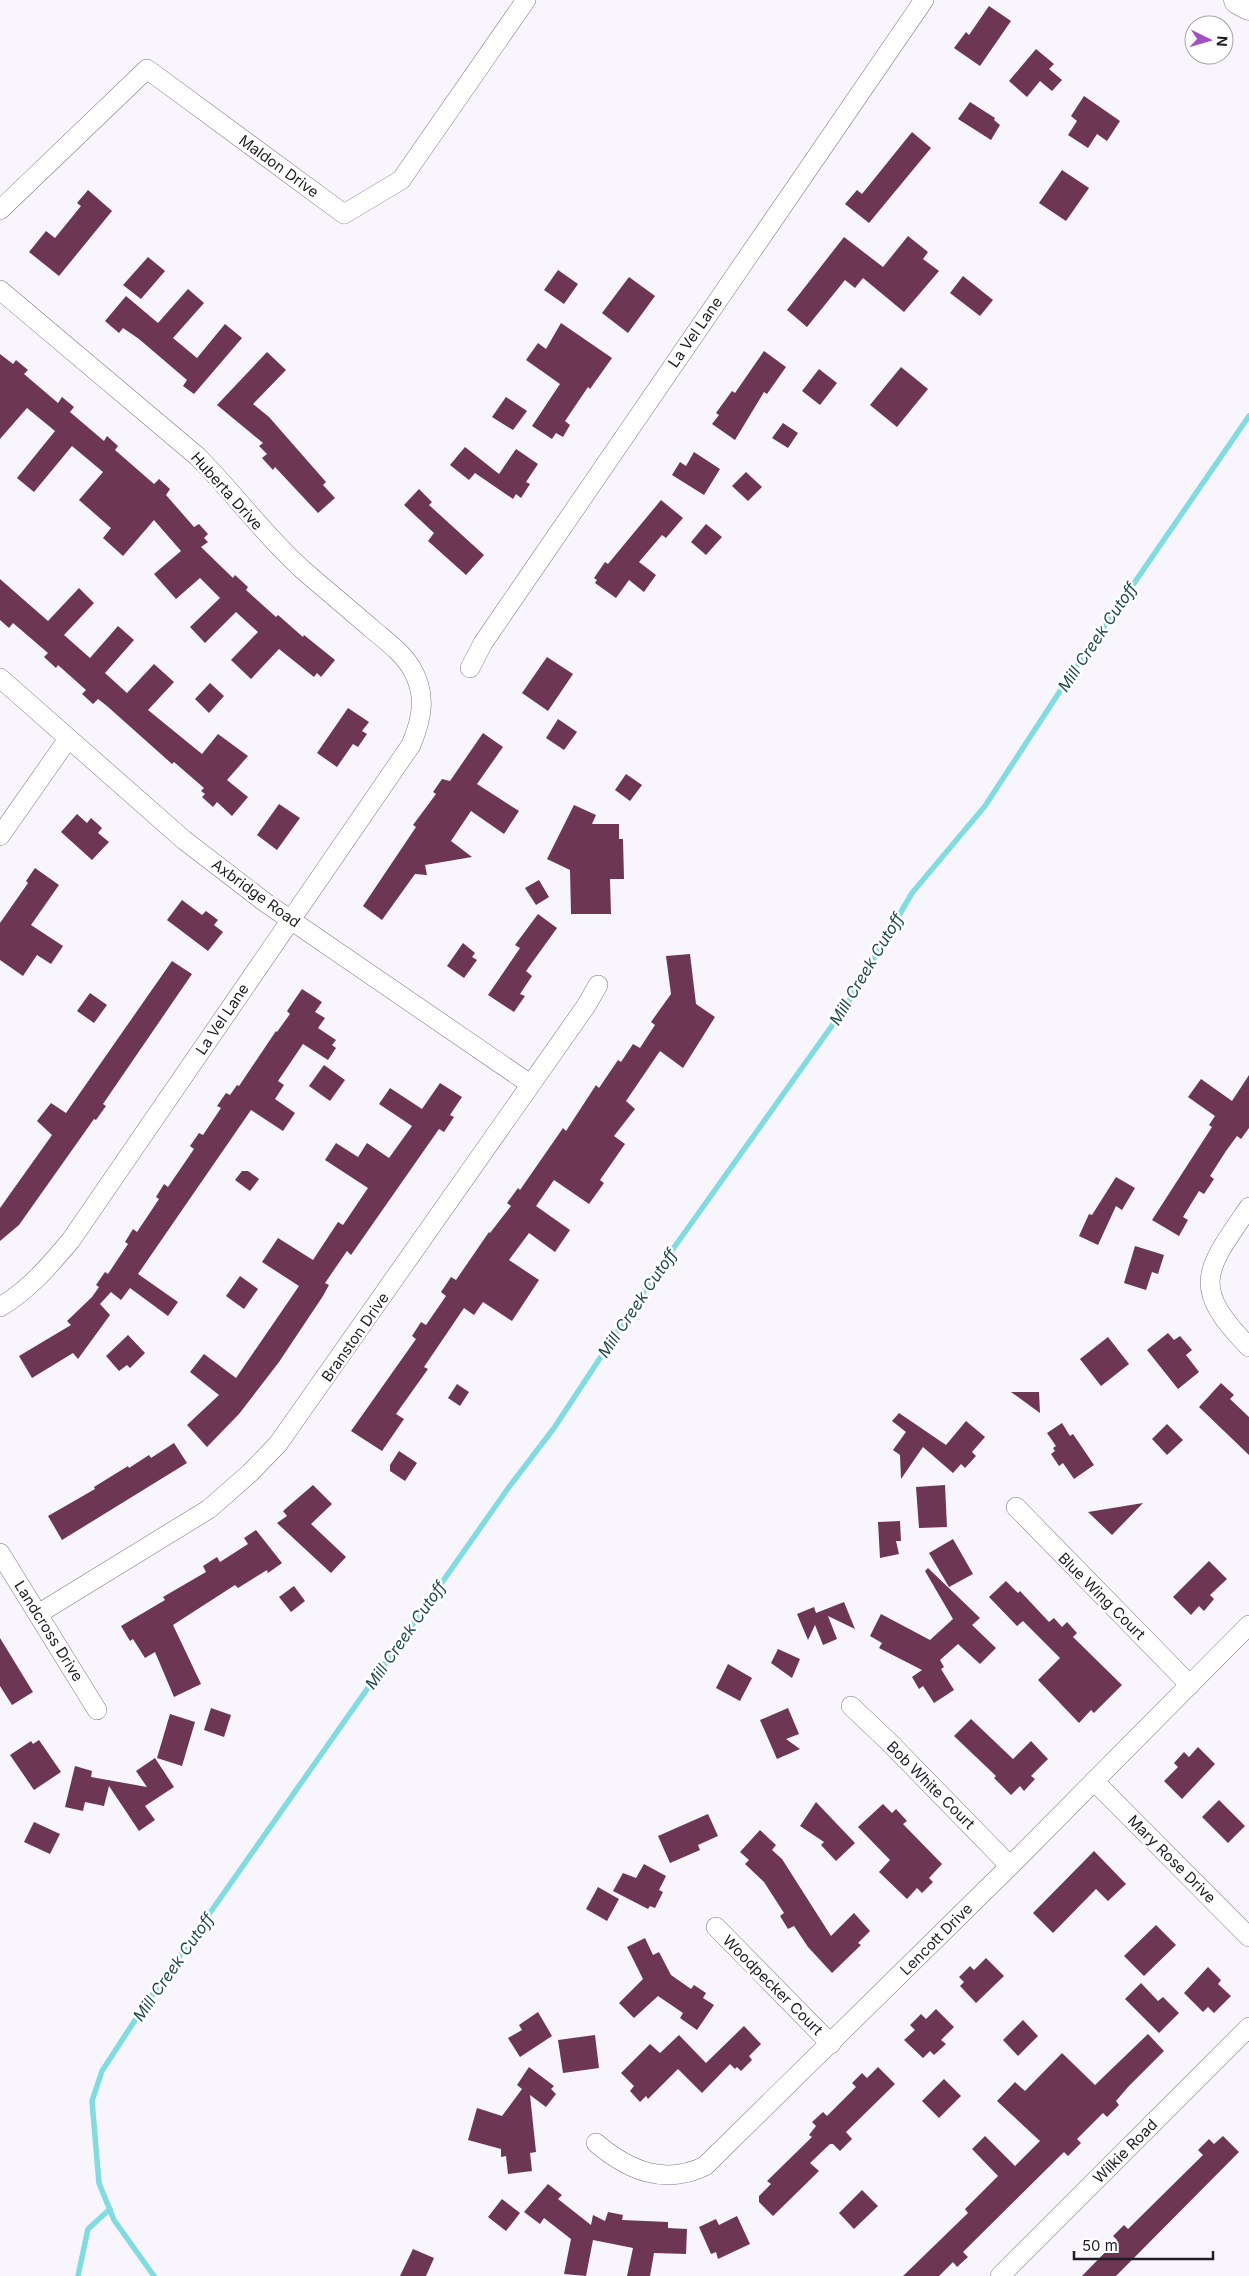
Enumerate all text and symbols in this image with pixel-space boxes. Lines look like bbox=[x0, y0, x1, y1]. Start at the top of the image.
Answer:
north arrow bbox=[1184, 15, 1234, 65]
text: N bbox=[1214, 35, 1231, 47]
street label: Maldon Drive bbox=[235, 131, 323, 201]
street label: La Vel Lane bbox=[664, 293, 726, 371]
street label: Huberta Drive bbox=[187, 448, 267, 534]
water label: Mill Creek Cutoff bbox=[1053, 578, 1141, 695]
street label: Axbridge Road bbox=[208, 855, 304, 931]
water label: Mill Creek Cutoff bbox=[825, 909, 908, 1029]
street label: La Vel Lane bbox=[191, 980, 253, 1058]
water label: Mill Creek Cutoff bbox=[593, 1244, 681, 1361]
street label: Branston Drive bbox=[317, 1289, 393, 1385]
street label: Blue Wing Court bbox=[1054, 1548, 1150, 1644]
water label: Mill Creek Cutoff bbox=[360, 1576, 450, 1693]
street label: Landcross Drive bbox=[10, 1577, 88, 1685]
street label: Bob White Court bbox=[883, 1737, 979, 1833]
street label: Mary Rose Drive bbox=[1124, 1811, 1220, 1907]
street label: Lencott Drive bbox=[896, 1899, 976, 1979]
water label: Mill Creek Cutoff bbox=[128, 1908, 218, 2025]
street label: Woodpecker Court bbox=[719, 1931, 827, 2039]
street label: Wilkie Road bbox=[1089, 2115, 1161, 2187]
scale bar bbox=[1074, 2228, 1213, 2260]
text: 50 m bbox=[1082, 2236, 1118, 2255]

